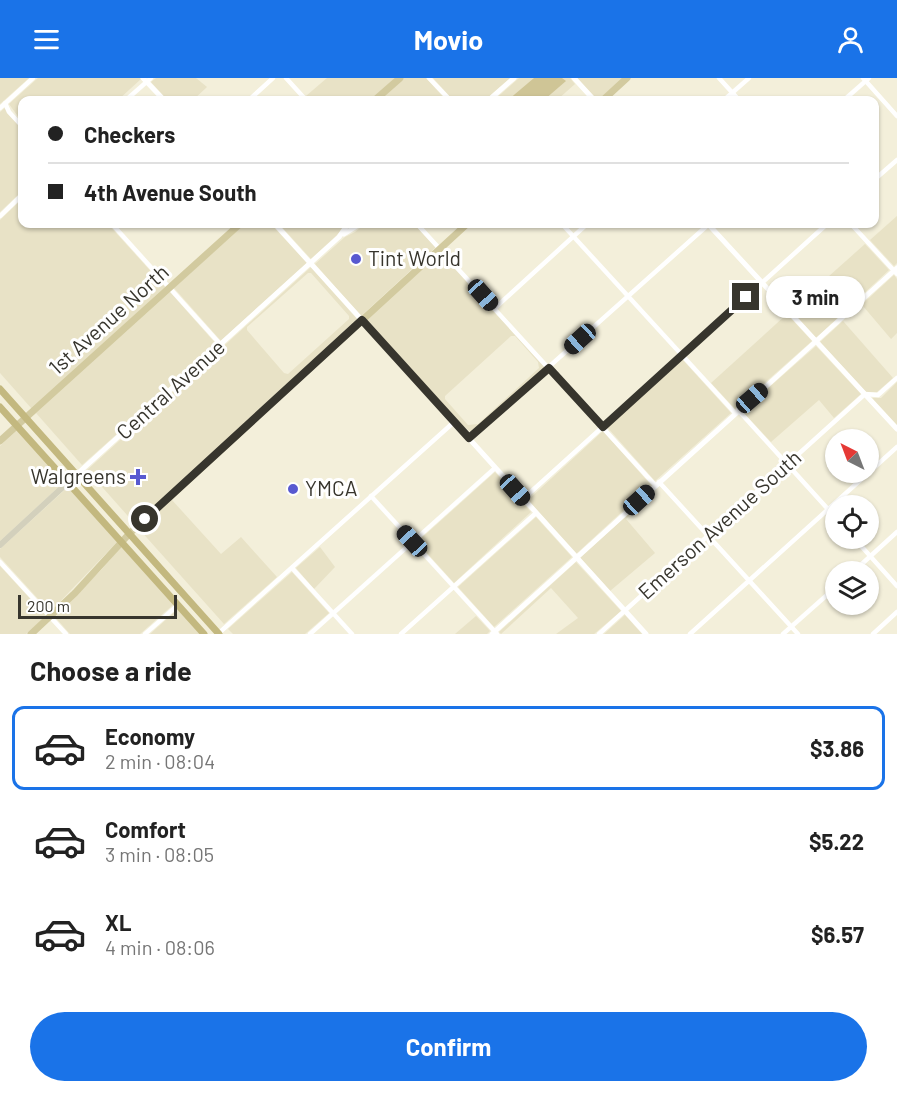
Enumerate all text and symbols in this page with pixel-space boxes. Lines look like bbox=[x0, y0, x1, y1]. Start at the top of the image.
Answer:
icon: menu bbox=[30, 23, 63, 56]
text: Movio bbox=[414, 23, 483, 55]
icon: person bbox=[834, 23, 867, 56]
text: Checkers bbox=[84, 121, 175, 147]
text: 4th Avenue South bbox=[84, 179, 257, 205]
place label: Tint World bbox=[368, 245, 461, 270]
marker: Tint World bbox=[349, 252, 363, 266]
street label: 1st Avenue North bbox=[43, 258, 173, 379]
car bbox=[464, 276, 502, 314]
callout: 3 min bbox=[767, 276, 866, 318]
route end bbox=[732, 283, 759, 310]
text: 3 min bbox=[792, 285, 839, 309]
car bbox=[561, 320, 599, 358]
street label: Central Avenue bbox=[111, 334, 229, 444]
car bbox=[733, 379, 771, 417]
north arrow bbox=[825, 429, 879, 483]
map controls bbox=[825, 429, 879, 615]
street label: Emerson Avenue South bbox=[632, 444, 806, 604]
place label: Walgreens bbox=[30, 463, 126, 488]
marker: Walgreens bbox=[131, 470, 145, 484]
car bbox=[496, 471, 534, 509]
place label: YMCA bbox=[305, 475, 358, 500]
car bbox=[620, 481, 658, 519]
marker: YMCA bbox=[286, 482, 300, 496]
button: locate bbox=[825, 495, 879, 549]
route start bbox=[131, 505, 158, 532]
car bbox=[393, 522, 431, 560]
button: layers bbox=[825, 561, 879, 615]
scale bar bbox=[18, 592, 177, 620]
text: 200 m bbox=[27, 596, 70, 615]
text: Choose a ride bbox=[30, 654, 192, 686]
icon: car bbox=[33, 721, 87, 775]
text: Economy bbox=[105, 723, 195, 749]
text: $3.86 bbox=[810, 735, 864, 761]
text: 2 min · 08:04 bbox=[105, 749, 215, 773]
icon: car bbox=[33, 814, 87, 868]
text: Comfort bbox=[105, 816, 186, 842]
text: $5.22 bbox=[809, 828, 864, 854]
text: 3 min · 08:05 bbox=[105, 842, 214, 866]
icon: car bbox=[33, 907, 87, 961]
text: XL bbox=[105, 909, 131, 935]
text: $6.57 bbox=[811, 921, 864, 947]
text: 4 min · 08:06 bbox=[105, 935, 215, 959]
button: Confirm bbox=[30, 1012, 867, 1081]

